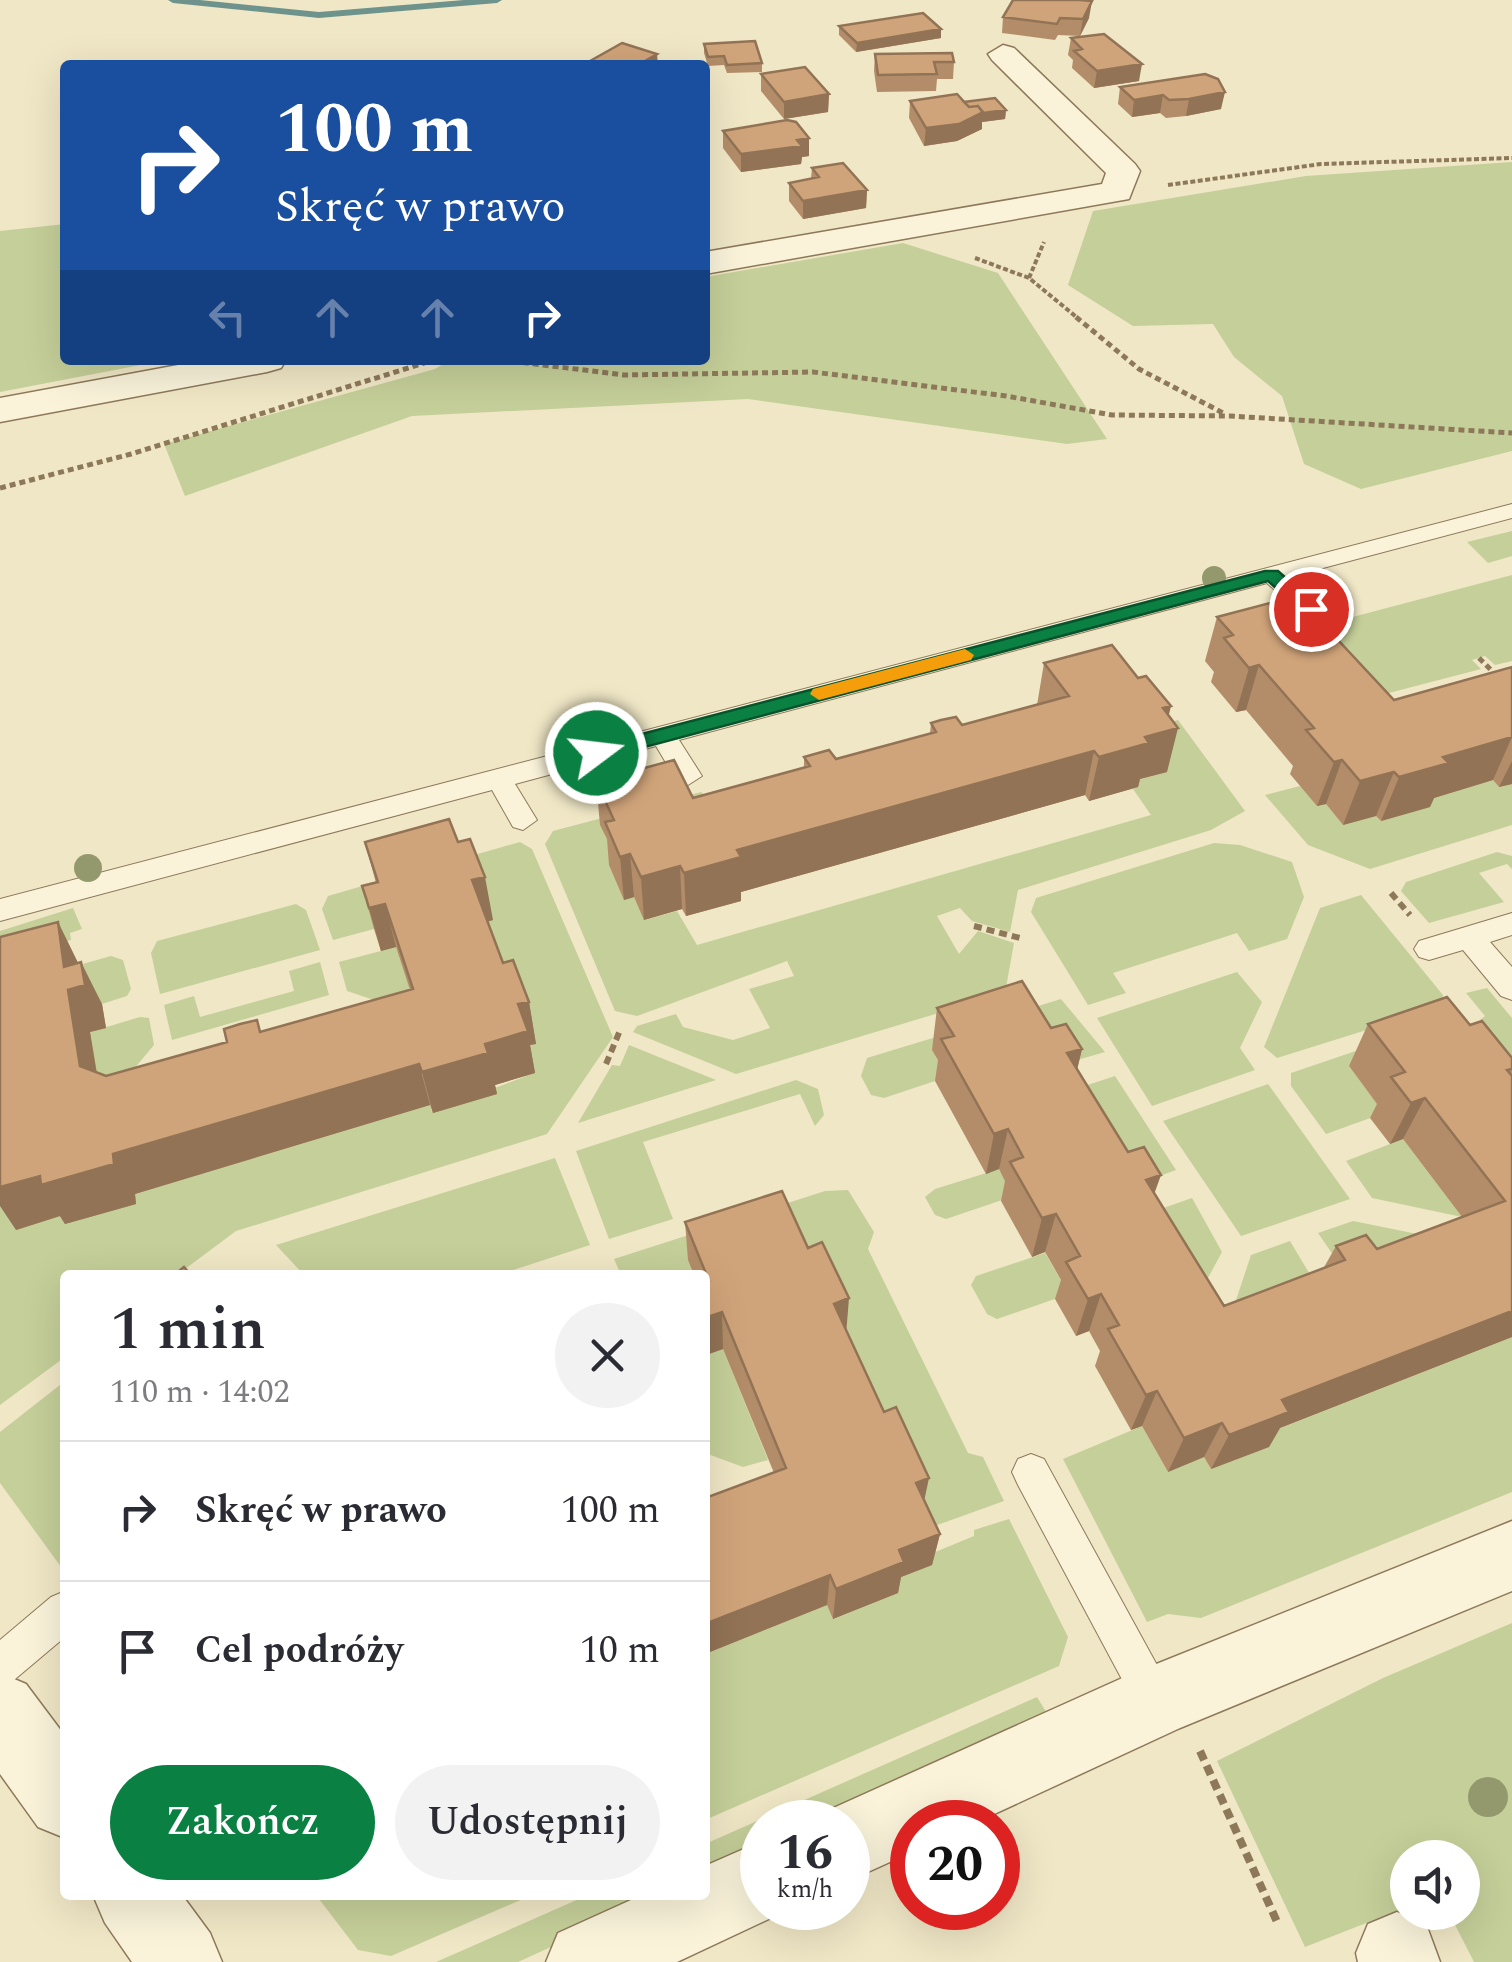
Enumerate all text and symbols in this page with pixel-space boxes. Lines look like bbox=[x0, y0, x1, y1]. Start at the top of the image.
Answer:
text: 100 m bbox=[275, 77, 473, 183]
icon: right bbox=[110, 100, 240, 230]
text: Skręć w prawo bbox=[275, 173, 566, 242]
icon: left bbox=[200, 290, 255, 345]
icon: ahead bbox=[305, 290, 360, 345]
icon: ahead bbox=[410, 290, 465, 345]
icon: right bbox=[515, 290, 570, 345]
pin bbox=[1269, 567, 1354, 652]
icon: arrive bbox=[1284, 582, 1339, 637]
position arrow bbox=[544, 701, 648, 805]
text: 1 min bbox=[110, 1284, 266, 1376]
button: close bbox=[555, 1303, 660, 1408]
text: 110 m · 14:02 bbox=[110, 1368, 290, 1417]
text: Skręć w prawo bbox=[195, 1482, 447, 1540]
text: 100 m bbox=[561, 1482, 660, 1540]
icon: right bbox=[110, 1484, 165, 1539]
text: Cel podróży bbox=[195, 1622, 403, 1680]
text: 10 m bbox=[580, 1622, 660, 1680]
icon: arrive bbox=[110, 1624, 165, 1679]
button: Zakończ bbox=[110, 1765, 375, 1880]
button: Udostępnij bbox=[395, 1765, 660, 1880]
speed limit sign: 20 bbox=[890, 1800, 1020, 1930]
text: 16 bbox=[777, 1815, 833, 1891]
map controls bbox=[1390, 1840, 1480, 1930]
button: sound bbox=[1390, 1840, 1480, 1930]
text: km/h bbox=[777, 1871, 833, 1909]

